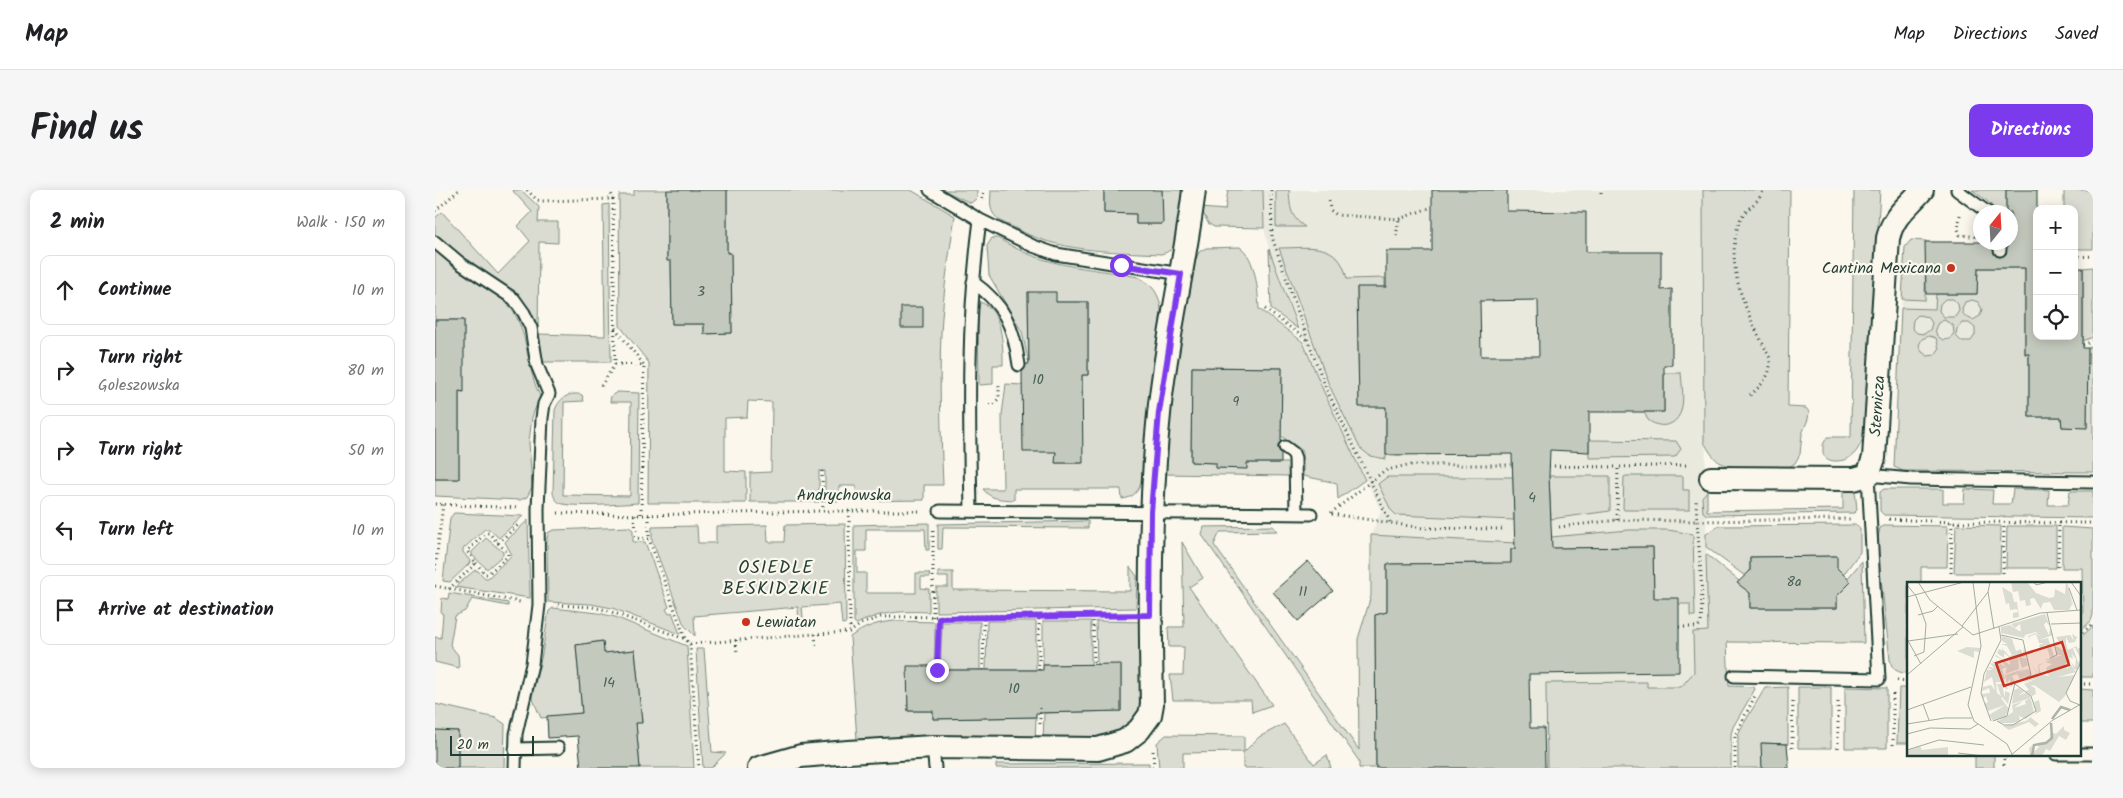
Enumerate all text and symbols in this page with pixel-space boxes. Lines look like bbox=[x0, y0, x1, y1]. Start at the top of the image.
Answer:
text: Map bbox=[25, 15, 68, 54]
text: Map bbox=[1893, 20, 1925, 49]
text: Directions bbox=[1953, 20, 2027, 49]
text: Saved bbox=[2055, 20, 2098, 49]
text: Find us bbox=[30, 102, 143, 158]
button: Directions bbox=[1969, 104, 2093, 157]
north arrow bbox=[1973, 205, 2018, 250]
map controls bbox=[2033, 205, 2078, 340]
button: + bbox=[2033, 205, 2078, 250]
text: 2 min bbox=[50, 206, 105, 239]
text: Walk · 150 m bbox=[296, 210, 385, 235]
button: − bbox=[2033, 250, 2078, 295]
route start bbox=[1110, 254, 1133, 277]
place label: Cantina Mexicana bbox=[1822, 256, 1941, 281]
marker: Cantina Mexicana bbox=[1945, 262, 1957, 274]
text: Continue bbox=[98, 275, 171, 305]
icon: ahead bbox=[51, 276, 79, 304]
text: 10 m bbox=[352, 278, 384, 303]
house number: 3 bbox=[697, 281, 705, 303]
button: locate bbox=[2033, 295, 2078, 340]
text: Turn right bbox=[98, 343, 183, 373]
icon: right bbox=[51, 356, 79, 384]
text: 80 m bbox=[347, 358, 384, 383]
house number: 10 bbox=[1032, 369, 1044, 391]
text: Goleszowska bbox=[98, 373, 180, 398]
street label: Sternicza bbox=[1863, 375, 1893, 437]
house number: 9 bbox=[1233, 391, 1240, 413]
text: Turn right bbox=[98, 435, 183, 465]
icon: right bbox=[51, 436, 79, 464]
text: 50 m bbox=[348, 438, 384, 463]
street label: Andrychowska bbox=[797, 483, 891, 508]
house number: 4 bbox=[1528, 487, 1536, 509]
text: Turn left bbox=[98, 515, 173, 545]
icon: left bbox=[51, 516, 79, 544]
text: 10 m bbox=[352, 518, 384, 543]
district label: OSIEDLE BESKIDZKIE bbox=[722, 554, 830, 604]
house number: 8a bbox=[1787, 571, 1802, 593]
house number: 11 bbox=[1299, 581, 1307, 603]
inset map bbox=[1907, 582, 2081, 756]
text: Arrive at destination bbox=[98, 595, 274, 625]
icon: arrive bbox=[51, 596, 79, 624]
place label: Lewiatan bbox=[756, 610, 816, 635]
marker: Lewiatan bbox=[740, 616, 752, 628]
route end bbox=[926, 659, 949, 682]
house number: 14 bbox=[603, 672, 615, 694]
house number: 10 bbox=[1008, 678, 1020, 700]
scale bar bbox=[450, 733, 534, 756]
text: 20 m bbox=[457, 734, 489, 756]

